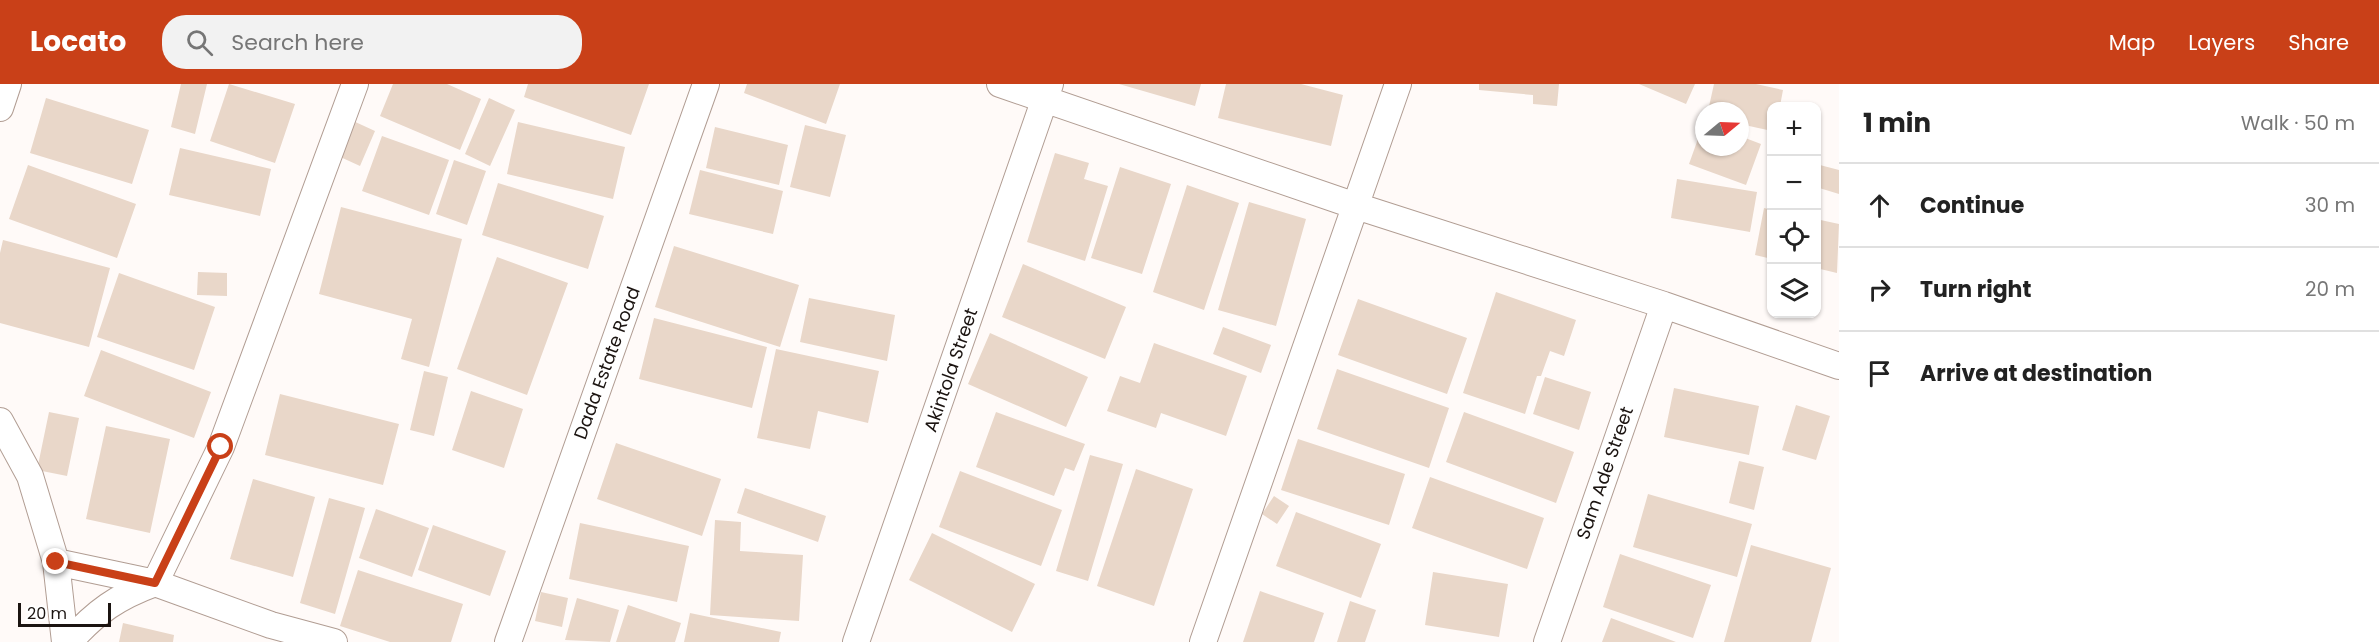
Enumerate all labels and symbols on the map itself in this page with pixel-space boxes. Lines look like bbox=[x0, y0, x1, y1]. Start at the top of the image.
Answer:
north arrow bbox=[1695, 102, 1749, 156]
street label: Dada Estate Road bbox=[567, 283, 646, 443]
street label: Akintola Street bbox=[918, 305, 983, 435]
street label: Sam Ade Street bbox=[1570, 403, 1639, 543]
route start bbox=[207, 433, 233, 459]
route end bbox=[42, 548, 68, 574]
scale bar bbox=[18, 600, 111, 628]

